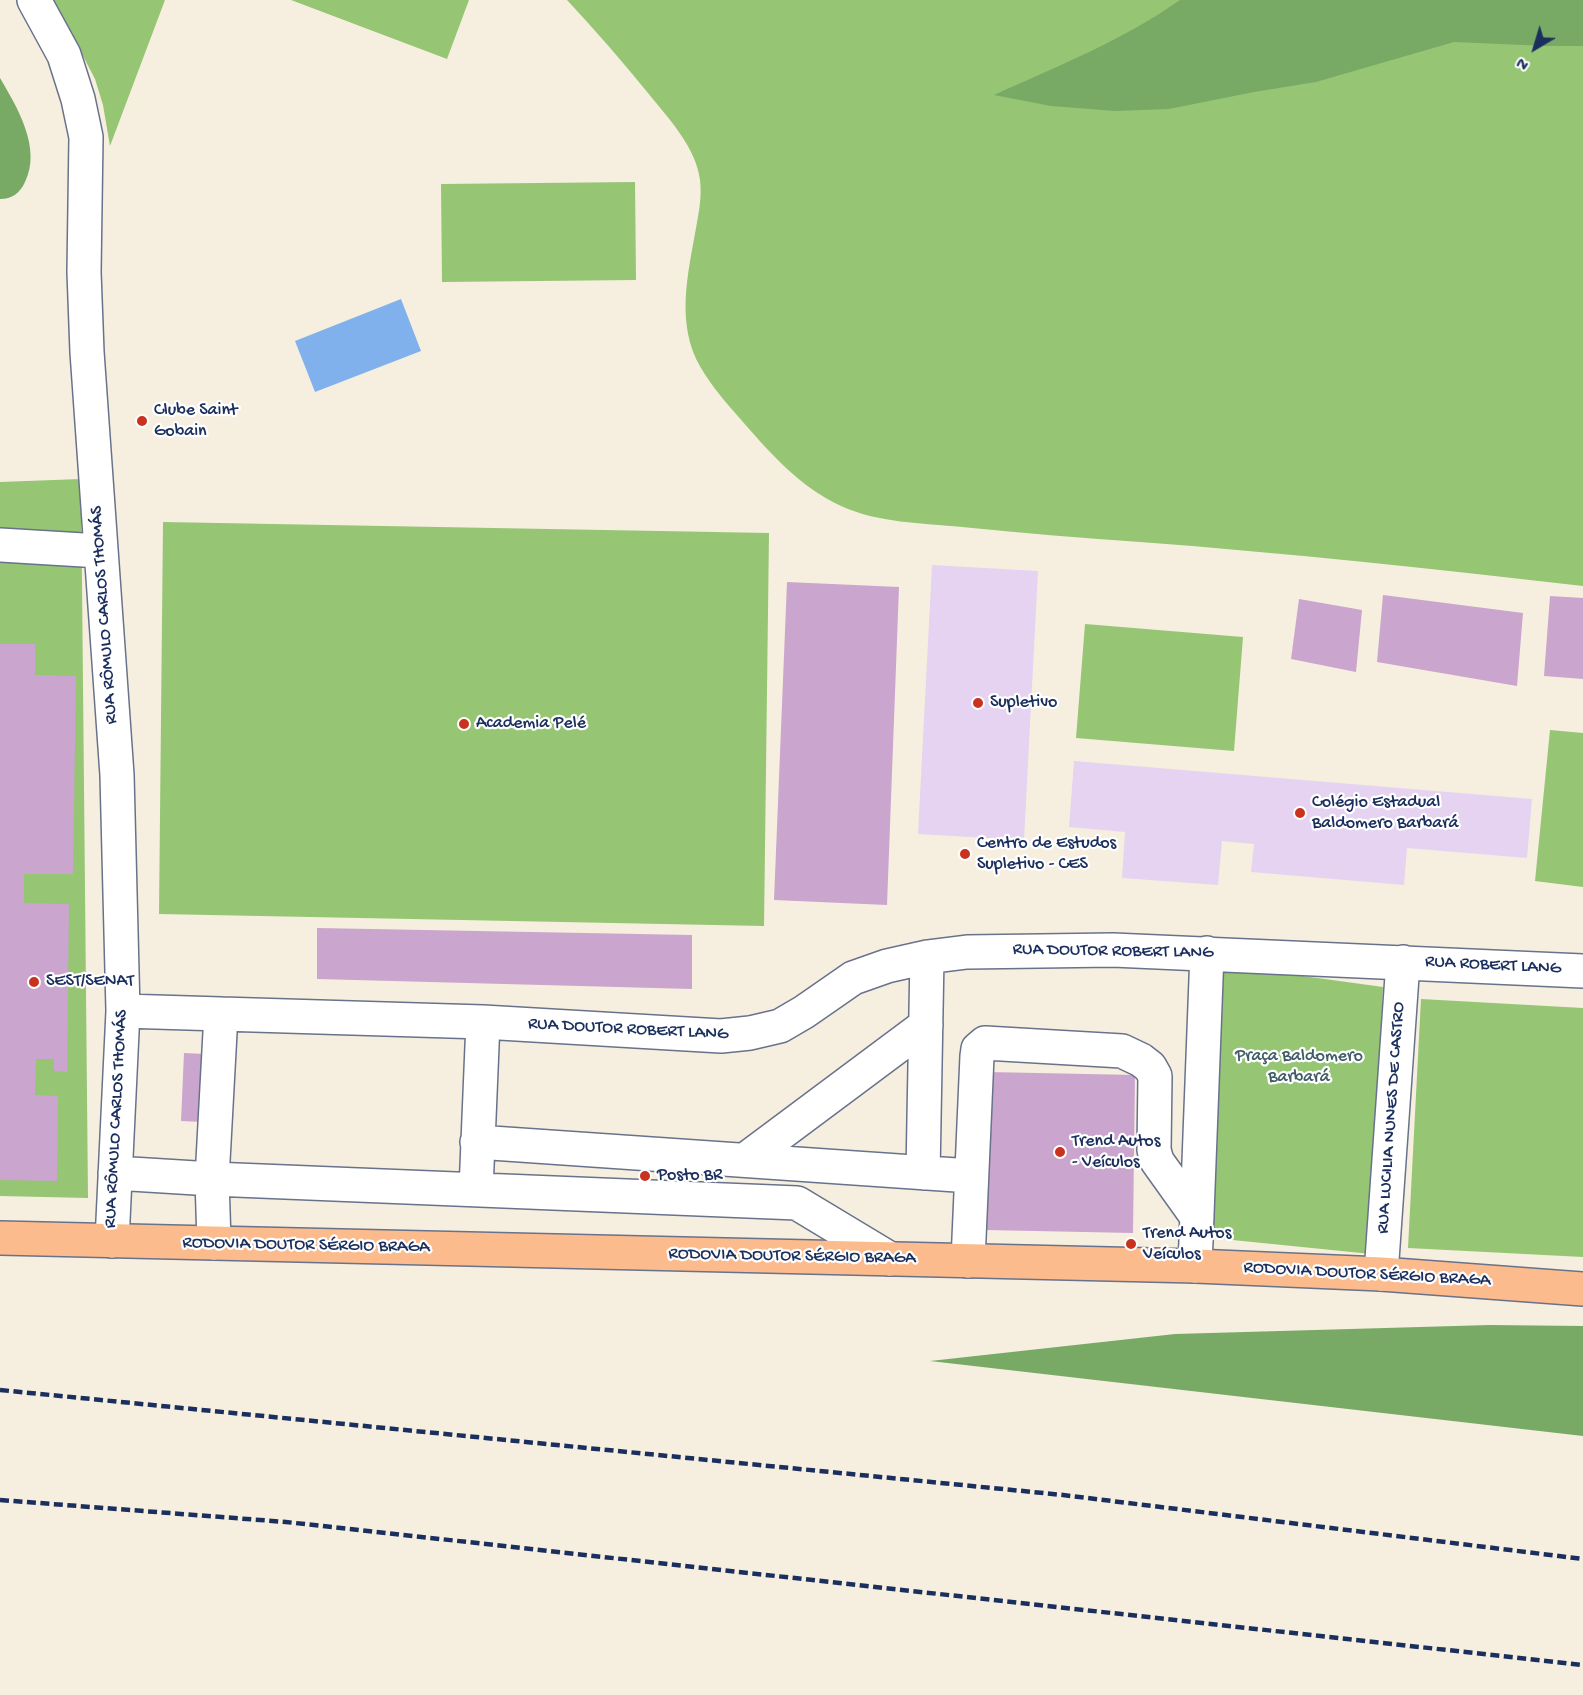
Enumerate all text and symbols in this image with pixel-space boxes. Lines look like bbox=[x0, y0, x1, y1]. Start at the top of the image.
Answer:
north arrow bbox=[1505, 18, 1565, 78]
text: N bbox=[1514, 52, 1534, 73]
place label: Clube Saint Gobain bbox=[154, 400, 237, 442]
marker: Clube Saint Gobain bbox=[135, 414, 149, 428]
street label: RUA RÔMULO CARLOS THOMÁS bbox=[87, 505, 123, 725]
place label: Supletivo bbox=[990, 692, 1057, 714]
marker: Supletivo bbox=[971, 696, 985, 710]
place label: Academia Pelé bbox=[476, 713, 586, 735]
marker: Academia Pelé bbox=[457, 717, 471, 731]
place label: Colégio Estadual Baldomero Barbará bbox=[1312, 792, 1459, 834]
marker: Colégio Estadual Baldomero Barbará bbox=[1293, 806, 1307, 820]
place label: Centro de Estudos Supletivo - CES bbox=[977, 833, 1116, 876]
marker: Centro de Estudos Supletivo - CES bbox=[958, 847, 972, 861]
street label: RUA DOUTOR ROBERT LANG bbox=[1012, 939, 1214, 965]
street label: RUA ROBERT LANG bbox=[1424, 952, 1562, 980]
place label: SEST/SENAT bbox=[46, 971, 134, 993]
marker: SEST/SENAT bbox=[27, 975, 41, 989]
street label: RUA LUCILIA NUNES DE CASTRO bbox=[1373, 1001, 1411, 1235]
street label: RUA RÔMULO CARLOS THOMÁS bbox=[100, 1009, 134, 1229]
street label: RUA DOUTOR ROBERT LANG bbox=[527, 1014, 729, 1046]
park label: Praça Baldomero Barbará bbox=[1235, 1046, 1363, 1088]
place label: Trend Autos - Veículos bbox=[1072, 1131, 1160, 1174]
marker: Trend Autos - Veículos bbox=[1053, 1145, 1067, 1159]
place label: Posto BR bbox=[657, 1165, 722, 1187]
marker: Posto BR bbox=[638, 1169, 652, 1183]
place label: Trend Autos Veículos bbox=[1143, 1223, 1231, 1266]
street label: RODOVIA DOUTOR SÉRGIO BRAGA bbox=[182, 1233, 430, 1259]
marker: Trend Autos Veículos bbox=[1124, 1237, 1138, 1251]
street label: RODOVIA DOUTOR SÉRGIO BRAGA bbox=[668, 1244, 916, 1270]
street label: RODOVIA DOUTOR SÉRGIO BRAGA bbox=[1243, 1258, 1491, 1292]

